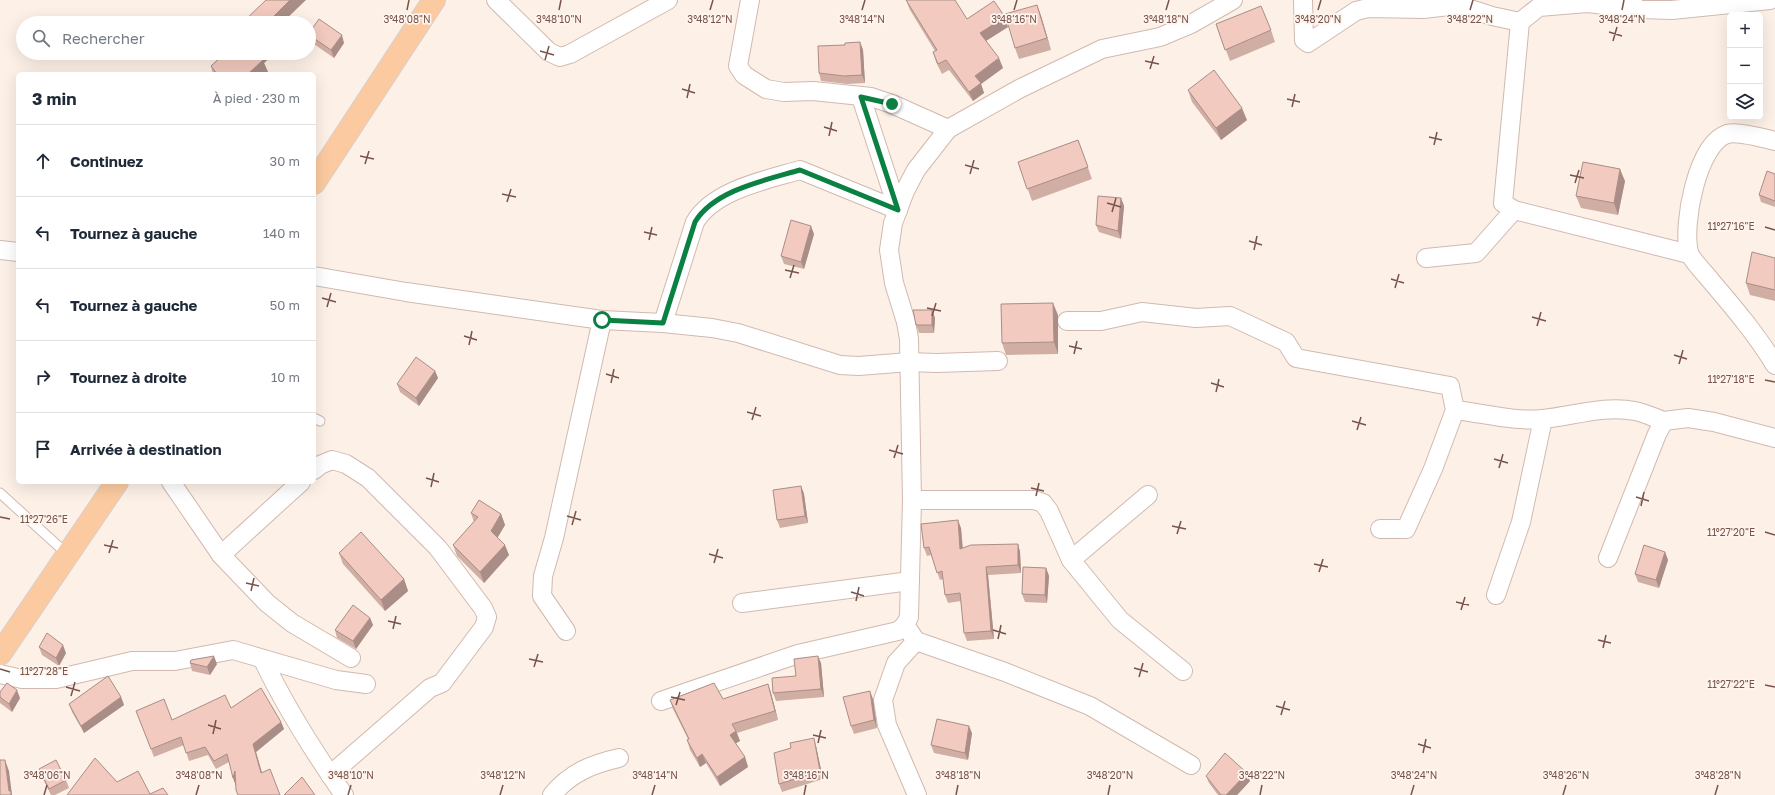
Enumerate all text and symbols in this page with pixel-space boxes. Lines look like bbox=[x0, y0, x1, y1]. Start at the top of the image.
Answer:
map controls bbox=[1727, 12, 1763, 120]
button: + bbox=[1727, 12, 1763, 48]
text: 3°48'08"N bbox=[383, 13, 431, 25]
text: 3°48'10"N bbox=[536, 13, 582, 25]
text: 3°48'12"N bbox=[687, 13, 733, 25]
text: 3°48'14"N bbox=[839, 13, 885, 25]
text: 3°48'16"N bbox=[991, 13, 1037, 25]
text: 3°48'18"N bbox=[1143, 13, 1189, 25]
text: 3°48'20"N bbox=[1295, 13, 1341, 25]
text: 3°48'22"N bbox=[1447, 13, 1493, 25]
text: 3°48'24"N bbox=[1599, 13, 1645, 25]
search box bbox=[16, 16, 316, 60]
icon: search bbox=[30, 27, 52, 49]
text: Rechercher bbox=[62, 29, 145, 47]
button: − bbox=[1727, 48, 1763, 84]
button: layers bbox=[1727, 84, 1763, 120]
text: 3 min bbox=[32, 88, 76, 109]
text: À pied · 230 m bbox=[213, 90, 300, 106]
route end bbox=[883, 95, 901, 113]
icon: ahead bbox=[32, 150, 54, 172]
text: Continuez bbox=[70, 152, 143, 170]
text: 30 m bbox=[270, 153, 300, 169]
text: 11°27'16"E bbox=[1708, 220, 1755, 232]
icon: left bbox=[32, 222, 54, 244]
text: Tournez à gauche bbox=[70, 224, 197, 242]
text: 140 m bbox=[263, 225, 300, 241]
icon: left bbox=[32, 294, 54, 316]
text: Tournez à gauche bbox=[70, 296, 197, 314]
text: 50 m bbox=[270, 297, 300, 313]
route start bbox=[593, 311, 611, 329]
icon: right bbox=[32, 366, 54, 388]
text: Tournez à droite bbox=[70, 368, 187, 386]
text: 10 m bbox=[271, 369, 300, 385]
text: 11°27'18"E bbox=[1707, 373, 1755, 385]
icon: arrive bbox=[32, 438, 54, 460]
text: Arrivée à destination bbox=[70, 440, 222, 458]
text: 11°27'26"E bbox=[20, 513, 68, 525]
text: 11°27'20"E bbox=[1707, 526, 1755, 538]
text: 11°27'28"E bbox=[20, 665, 68, 677]
text: 11°27'22"E bbox=[1707, 678, 1755, 690]
text: 3°48'06"N bbox=[24, 769, 71, 781]
text: 3°48'08"N bbox=[175, 769, 223, 781]
text: 3°48'10"N bbox=[328, 769, 374, 781]
text: 3°48'12"N bbox=[480, 769, 526, 781]
text: 3°48'14"N bbox=[632, 769, 678, 781]
text: 3°48'16"N bbox=[783, 769, 829, 781]
text: 3°48'18"N bbox=[935, 769, 981, 781]
text: 3°48'20"N bbox=[1087, 769, 1133, 781]
text: 3°48'22"N bbox=[1239, 769, 1285, 781]
text: 3°48'24"N bbox=[1391, 769, 1437, 781]
text: 3°48'26"N bbox=[1543, 769, 1589, 781]
text: 3°48'28"N bbox=[1695, 769, 1741, 781]

